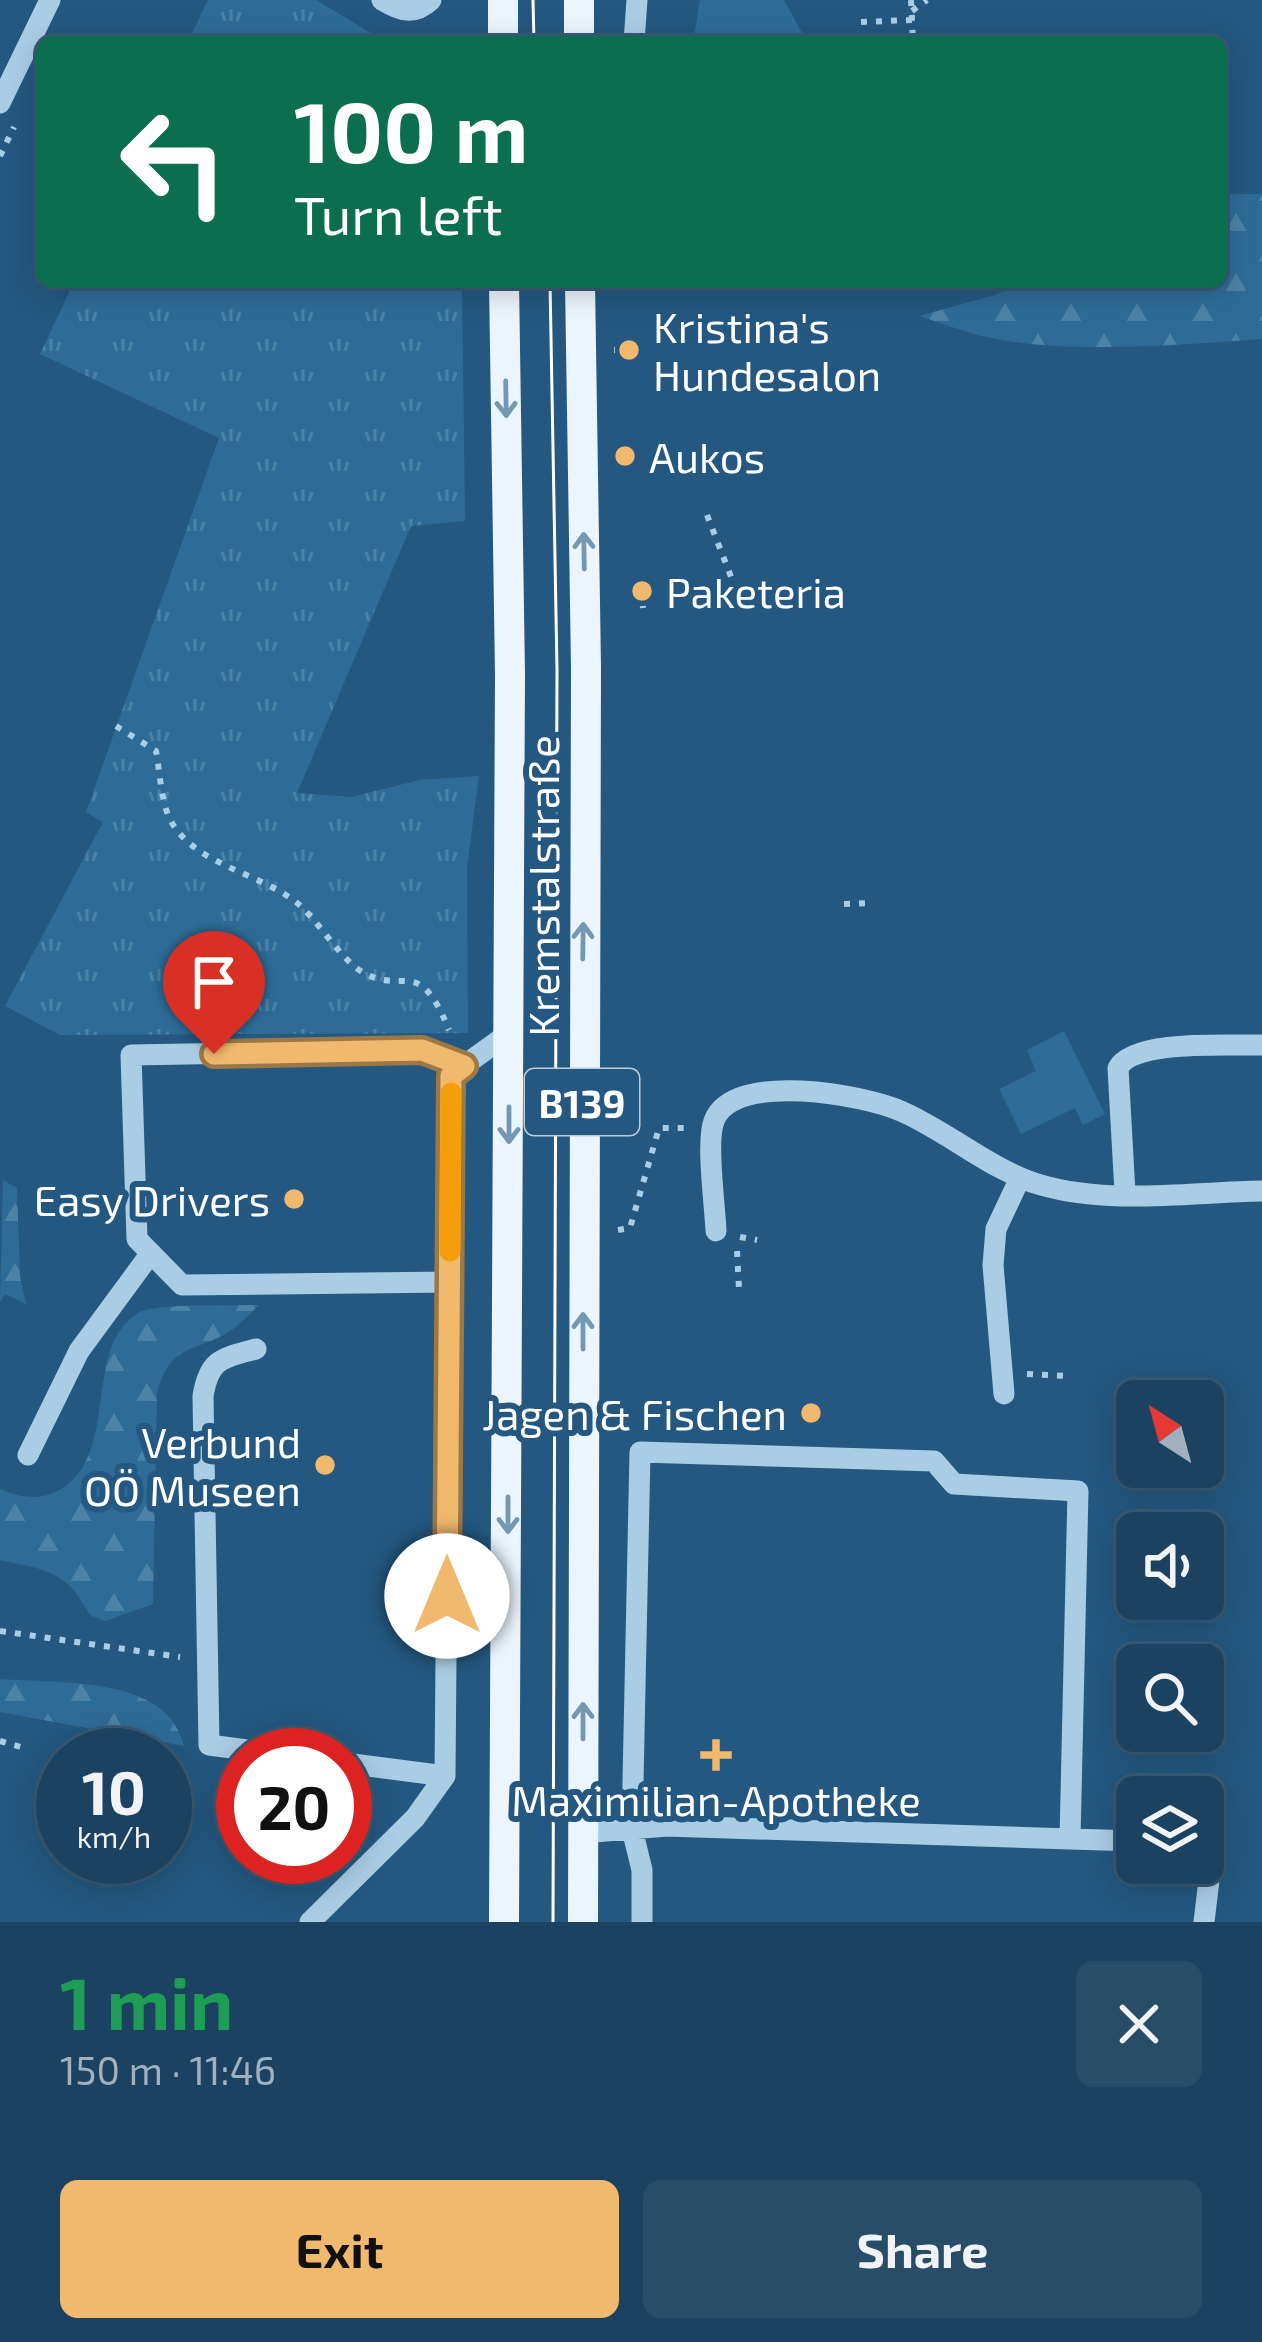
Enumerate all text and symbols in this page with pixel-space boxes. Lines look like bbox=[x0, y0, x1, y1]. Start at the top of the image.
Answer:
text: 100 m bbox=[294, 79, 528, 180]
icon: left bbox=[96, 84, 252, 240]
text: Turn left bbox=[294, 181, 503, 246]
place label: Kristina's Hundesalon bbox=[653, 301, 881, 399]
marker: Kristina's Hundesalon bbox=[616, 337, 642, 363]
one-way arrow bbox=[495, 379, 517, 418]
place label: Aukos bbox=[649, 431, 765, 481]
marker: Aukos bbox=[612, 443, 638, 469]
one-way arrow bbox=[573, 532, 595, 571]
place label: Paketeria bbox=[666, 566, 846, 616]
marker: Paketeria bbox=[629, 578, 655, 604]
street label: Kremstalstraße bbox=[517, 735, 567, 1037]
one-way arrow bbox=[572, 922, 594, 961]
pin bbox=[163, 931, 265, 1054]
icon: arrive bbox=[181, 949, 247, 1015]
road number: B139 bbox=[525, 1069, 639, 1135]
one-way arrow bbox=[498, 1105, 520, 1144]
place label: Easy Drivers bbox=[34, 1174, 270, 1224]
marker: Easy Drivers bbox=[281, 1186, 307, 1212]
one-way arrow bbox=[572, 1312, 594, 1351]
north arrow bbox=[1116, 1380, 1224, 1488]
map controls bbox=[1116, 1380, 1224, 1884]
place label: Jagen & Fischen bbox=[482, 1388, 787, 1438]
marker: Jagen & Fischen bbox=[798, 1400, 824, 1426]
place label: Verbund OÖ Museen bbox=[84, 1416, 301, 1514]
marker: Verbund OÖ Museen bbox=[312, 1452, 338, 1478]
one-way arrow bbox=[497, 1495, 519, 1534]
button: sound bbox=[1116, 1512, 1224, 1620]
position arrow bbox=[384, 1533, 510, 1659]
button: search bbox=[1116, 1644, 1224, 1752]
one-way arrow bbox=[571, 1702, 594, 1741]
speed limit sign: 20 bbox=[216, 1728, 372, 1884]
marker: Maximilian-Apotheke bbox=[703, 1742, 729, 1768]
text: 10 bbox=[82, 1755, 146, 1827]
place label: Maximilian-Apotheke bbox=[511, 1774, 921, 1824]
button: layers bbox=[1116, 1776, 1224, 1884]
text: km/h bbox=[77, 1818, 151, 1854]
text: 1 min bbox=[60, 1958, 233, 2044]
button: close bbox=[1076, 1961, 1202, 2087]
text: 150 m · 11:46 bbox=[60, 2046, 276, 2093]
button: Exit bbox=[60, 2180, 619, 2318]
button: Share bbox=[643, 2180, 1202, 2318]

